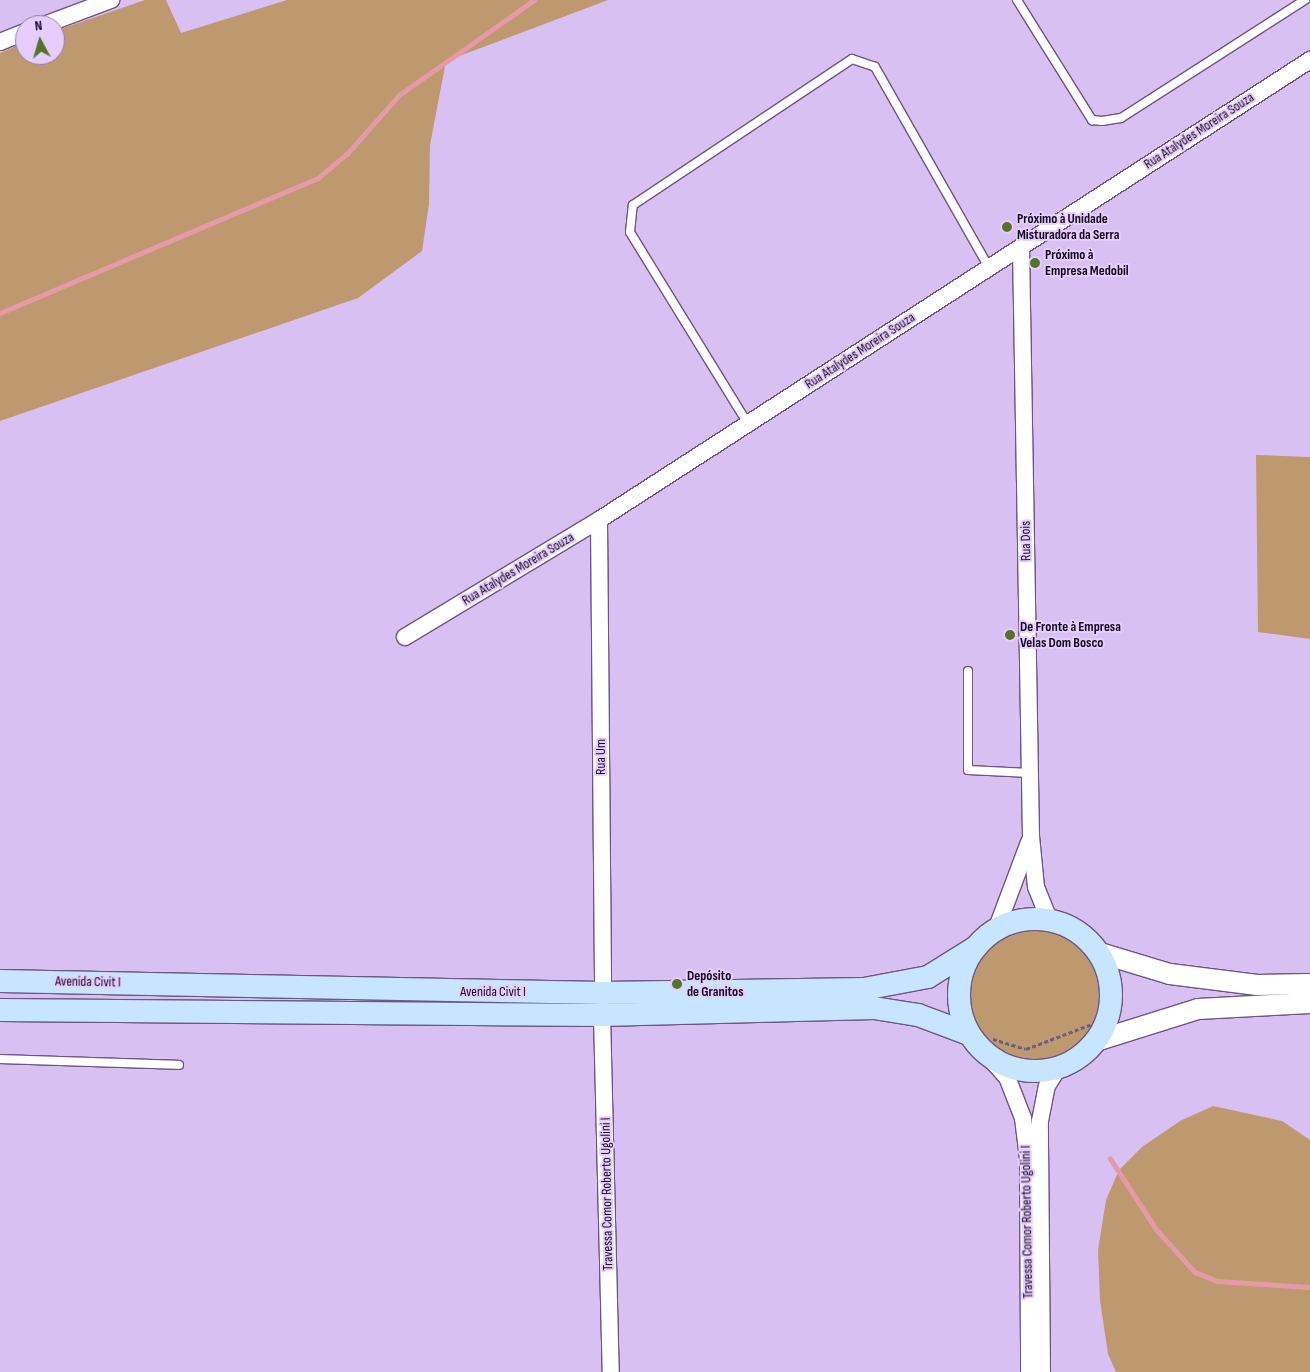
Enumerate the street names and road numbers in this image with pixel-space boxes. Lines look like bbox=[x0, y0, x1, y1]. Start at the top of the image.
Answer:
street label: Rua Atalydes Moreira Souza bbox=[1141, 89, 1257, 173]
street label: Rua Atalydes Moreira Souza bbox=[802, 309, 918, 393]
street label: Rua Dois bbox=[1017, 521, 1035, 561]
street label: Rua Atalydes Moreira Souza bbox=[459, 529, 577, 609]
street label: Rua Um bbox=[593, 739, 609, 775]
street label: Avenida Civit I bbox=[55, 973, 121, 991]
street label: Avenida Civit I bbox=[460, 984, 526, 1000]
street label: Travessa Comor Roberto Ugolini I bbox=[597, 1117, 617, 1271]
street label: Travessa Comor Roberto Ugolini I bbox=[1017, 1145, 1037, 1299]

